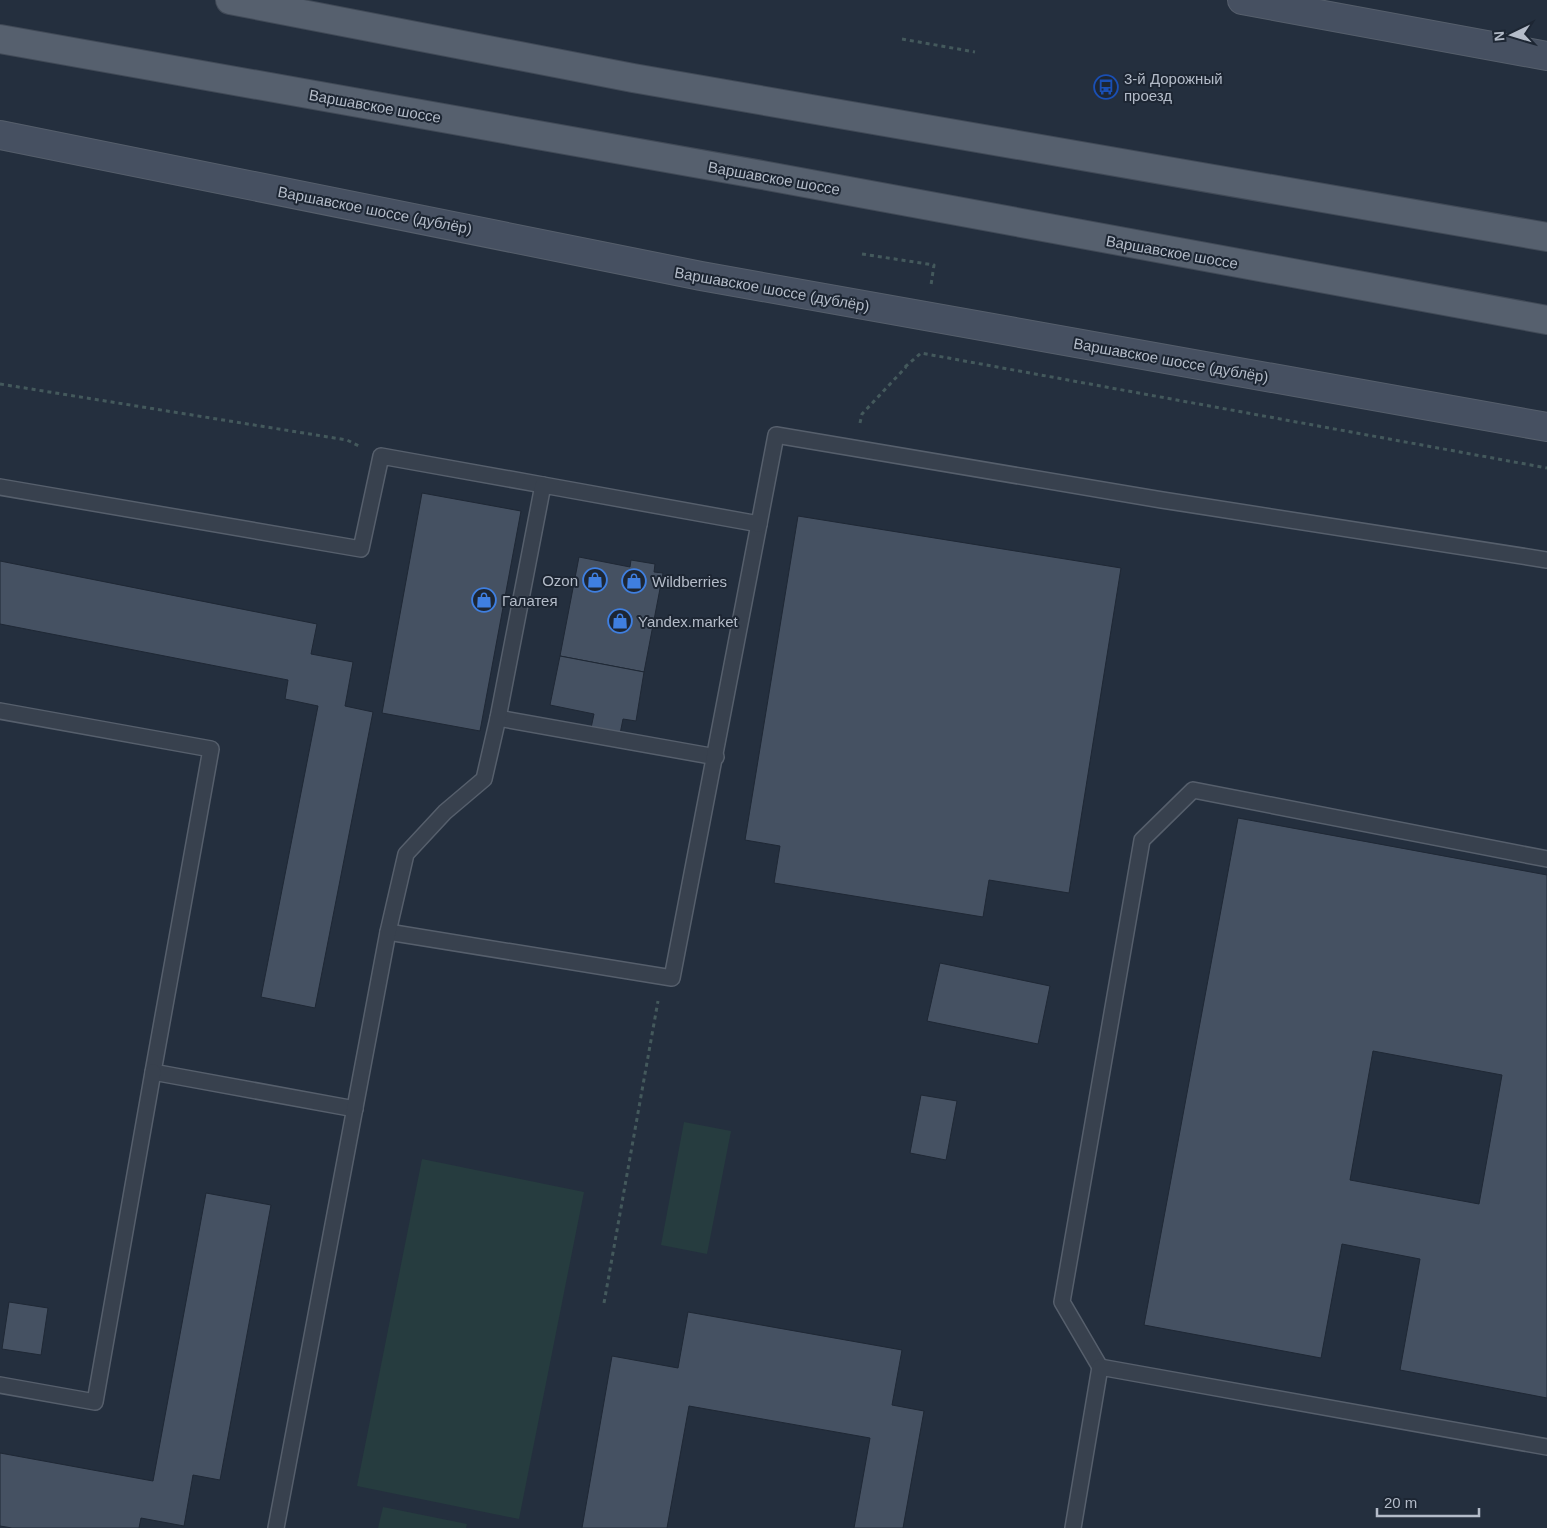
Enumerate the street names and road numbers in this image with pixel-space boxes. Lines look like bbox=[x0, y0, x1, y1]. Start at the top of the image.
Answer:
street label: Варшавское шоссе bbox=[308, 86, 442, 126]
street label: Варшавское шоссе bbox=[707, 158, 841, 198]
street label: Варшавское шоссе (дублёр) bbox=[276, 183, 474, 237]
street label: Варшавское шоссе bbox=[1105, 232, 1239, 272]
street label: Варшавское шоссе (дублёр) bbox=[673, 263, 871, 315]
street label: Варшавское шоссе (дублёр) bbox=[1072, 334, 1270, 386]

